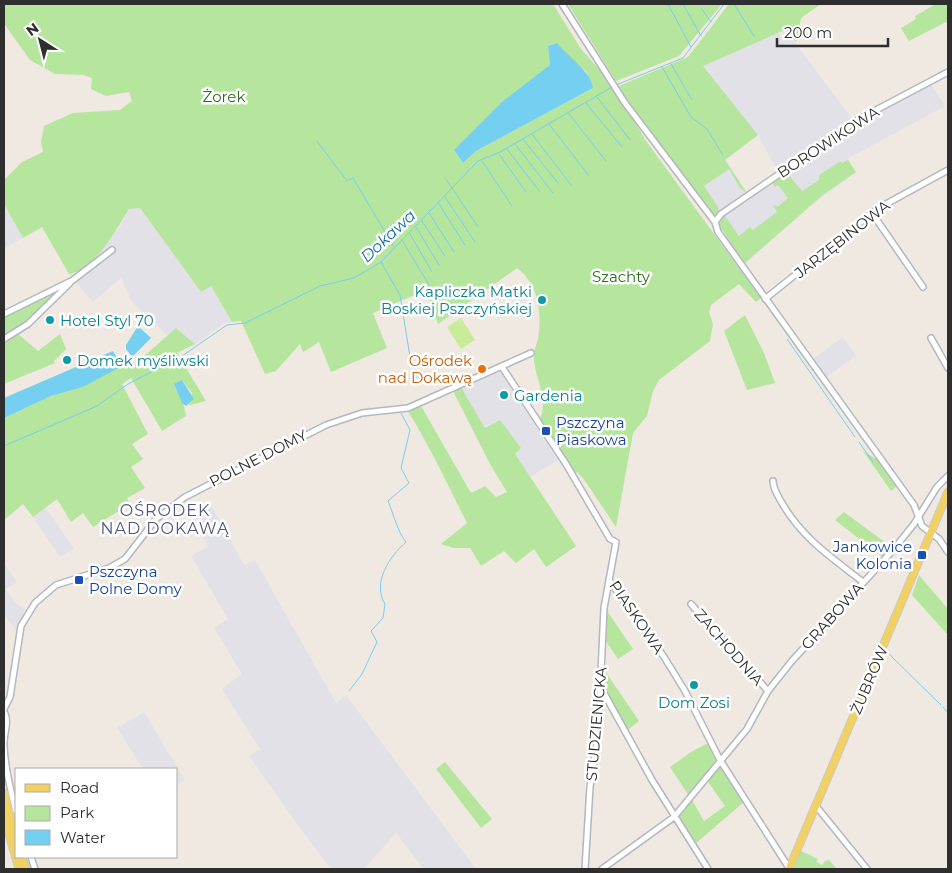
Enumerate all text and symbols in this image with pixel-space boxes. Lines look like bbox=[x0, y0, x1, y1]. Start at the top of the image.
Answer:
north arrow bbox=[15, 15, 65, 65]
scale bar bbox=[777, 15, 888, 47]
text: N bbox=[22, 19, 42, 40]
text: 200 m bbox=[784, 23, 832, 42]
park label: Żorek bbox=[203, 87, 245, 106]
street label: BOROWIKOWA bbox=[774, 102, 883, 182]
street label: JARZĘBINOWA bbox=[790, 196, 894, 283]
water label: Dokawa bbox=[357, 206, 419, 266]
park label: Szachty bbox=[592, 267, 651, 286]
place label: Kapliczka Matki Boskiej Pszczyńskiej bbox=[381, 282, 532, 318]
marker: Kapliczka Matki Boskiej Pszczyńskiej bbox=[536, 294, 548, 306]
place label: Hotel Styl 70 bbox=[60, 311, 154, 330]
marker: Hotel Styl 70 bbox=[44, 314, 56, 326]
place label: Domek myśliwski bbox=[77, 351, 209, 370]
place label: Ośrodek nad Dokawą bbox=[378, 351, 472, 387]
marker: Domek myśliwski bbox=[61, 354, 73, 366]
marker: Ośrodek nad Dokawą bbox=[476, 363, 488, 375]
place label: Gardenia bbox=[514, 386, 583, 405]
marker: Gardenia bbox=[498, 389, 510, 401]
place label: Pszczyna Piaskowa bbox=[556, 413, 627, 449]
street label: POLNE DOMY bbox=[206, 425, 310, 491]
marker: Pszczyna Piaskowa bbox=[540, 425, 552, 437]
district label: OŚRODEK NAD DOKAWĄ bbox=[100, 501, 230, 538]
place label: Jankowice Kolonia bbox=[832, 537, 912, 573]
marker: Jankowice Kolonia bbox=[916, 549, 928, 561]
place label: Pszczyna Polne Domy bbox=[89, 562, 183, 598]
marker: Pszczyna Polne Domy bbox=[73, 574, 85, 586]
street label: PIASKOWA bbox=[606, 577, 669, 657]
street label: GRABOWA bbox=[797, 578, 867, 653]
street label: ZACHODNIA bbox=[690, 605, 768, 690]
street label: ŻUBRÓW bbox=[846, 643, 892, 717]
street label: STUDZIENICKA bbox=[582, 666, 610, 782]
marker: Dom Zosi bbox=[688, 679, 700, 691]
place label: Dom Zosi bbox=[658, 693, 730, 712]
legend bbox=[15, 768, 178, 858]
text: Road bbox=[60, 778, 99, 797]
text: Park bbox=[60, 803, 94, 822]
text: Water bbox=[60, 828, 106, 847]

